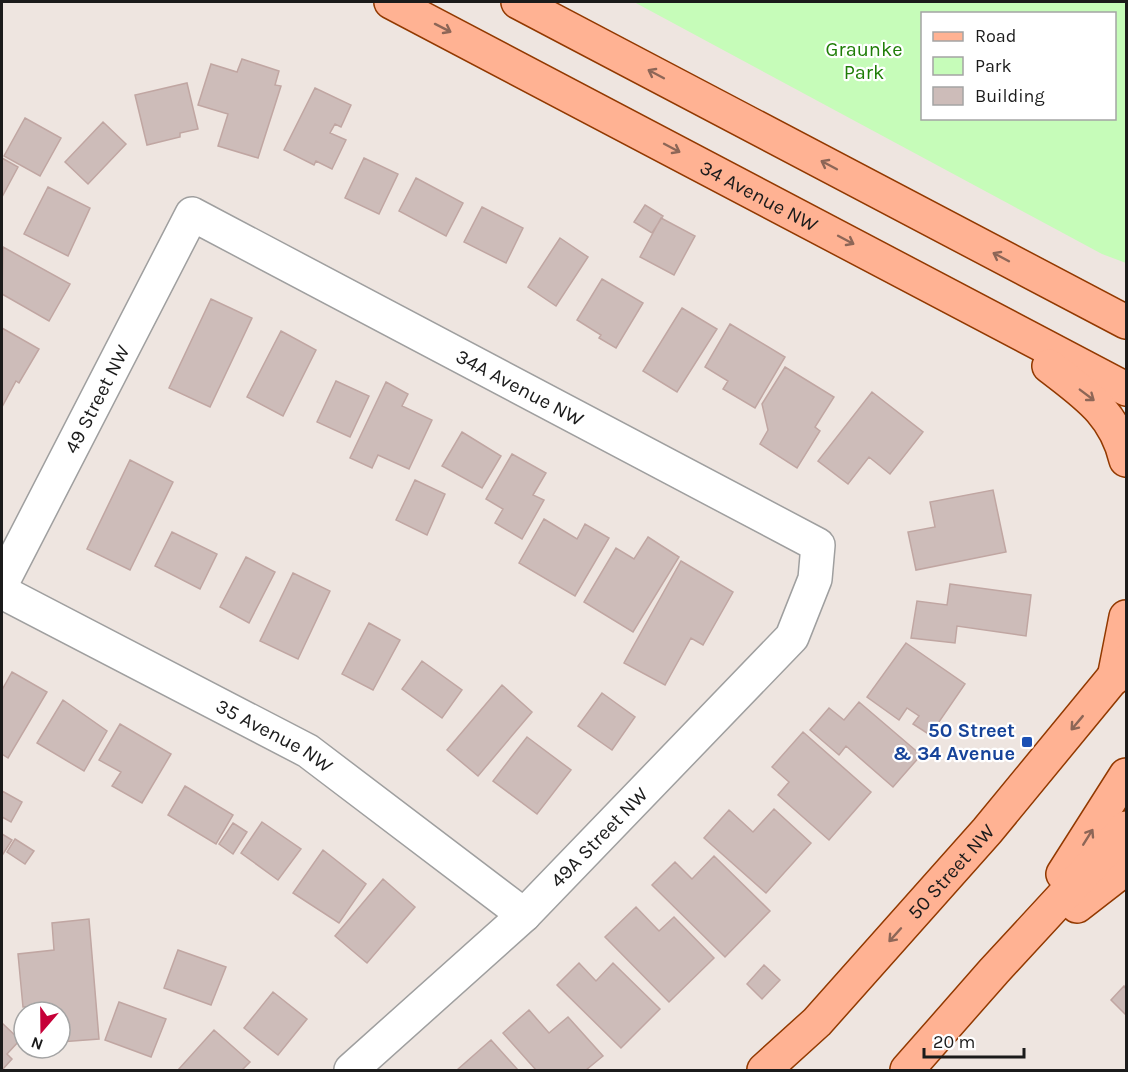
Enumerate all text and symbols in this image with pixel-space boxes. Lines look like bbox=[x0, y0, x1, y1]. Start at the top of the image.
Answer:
legend bbox=[921, 12, 1116, 120]
one-way arrow bbox=[434, 22, 451, 34]
text: Road bbox=[975, 25, 1016, 47]
park label: Graunke Park bbox=[826, 38, 902, 84]
text: Park bbox=[975, 55, 1012, 77]
one-way arrow bbox=[648, 68, 666, 79]
text: Building bbox=[975, 85, 1045, 107]
one-way arrow bbox=[662, 143, 680, 154]
street label: 34 Avenue NW bbox=[696, 156, 822, 237]
one-way arrow bbox=[820, 159, 838, 170]
one-way arrow bbox=[837, 234, 854, 246]
one-way arrow bbox=[993, 251, 1010, 263]
street label: 49 Street NW bbox=[60, 341, 135, 457]
street label: 34A Avenue NW bbox=[452, 345, 588, 431]
one-way arrow bbox=[1079, 388, 1095, 401]
street label: 35 Avenue NW bbox=[212, 694, 337, 778]
one-way arrow bbox=[1070, 715, 1083, 731]
place label: 50 Street & 34 Avenue bbox=[893, 719, 1015, 765]
marker: 50 Street & 34 Avenue bbox=[1020, 735, 1034, 749]
street label: 49A Street NW bbox=[546, 782, 653, 892]
street label: 50 Street NW bbox=[903, 820, 1000, 924]
one-way arrow bbox=[1083, 829, 1095, 846]
one-way arrow bbox=[888, 927, 902, 942]
north arrow bbox=[12, 1000, 72, 1060]
scale bar bbox=[924, 1021, 1024, 1059]
text: 20 m bbox=[933, 1031, 975, 1053]
text: N bbox=[28, 1033, 46, 1055]

